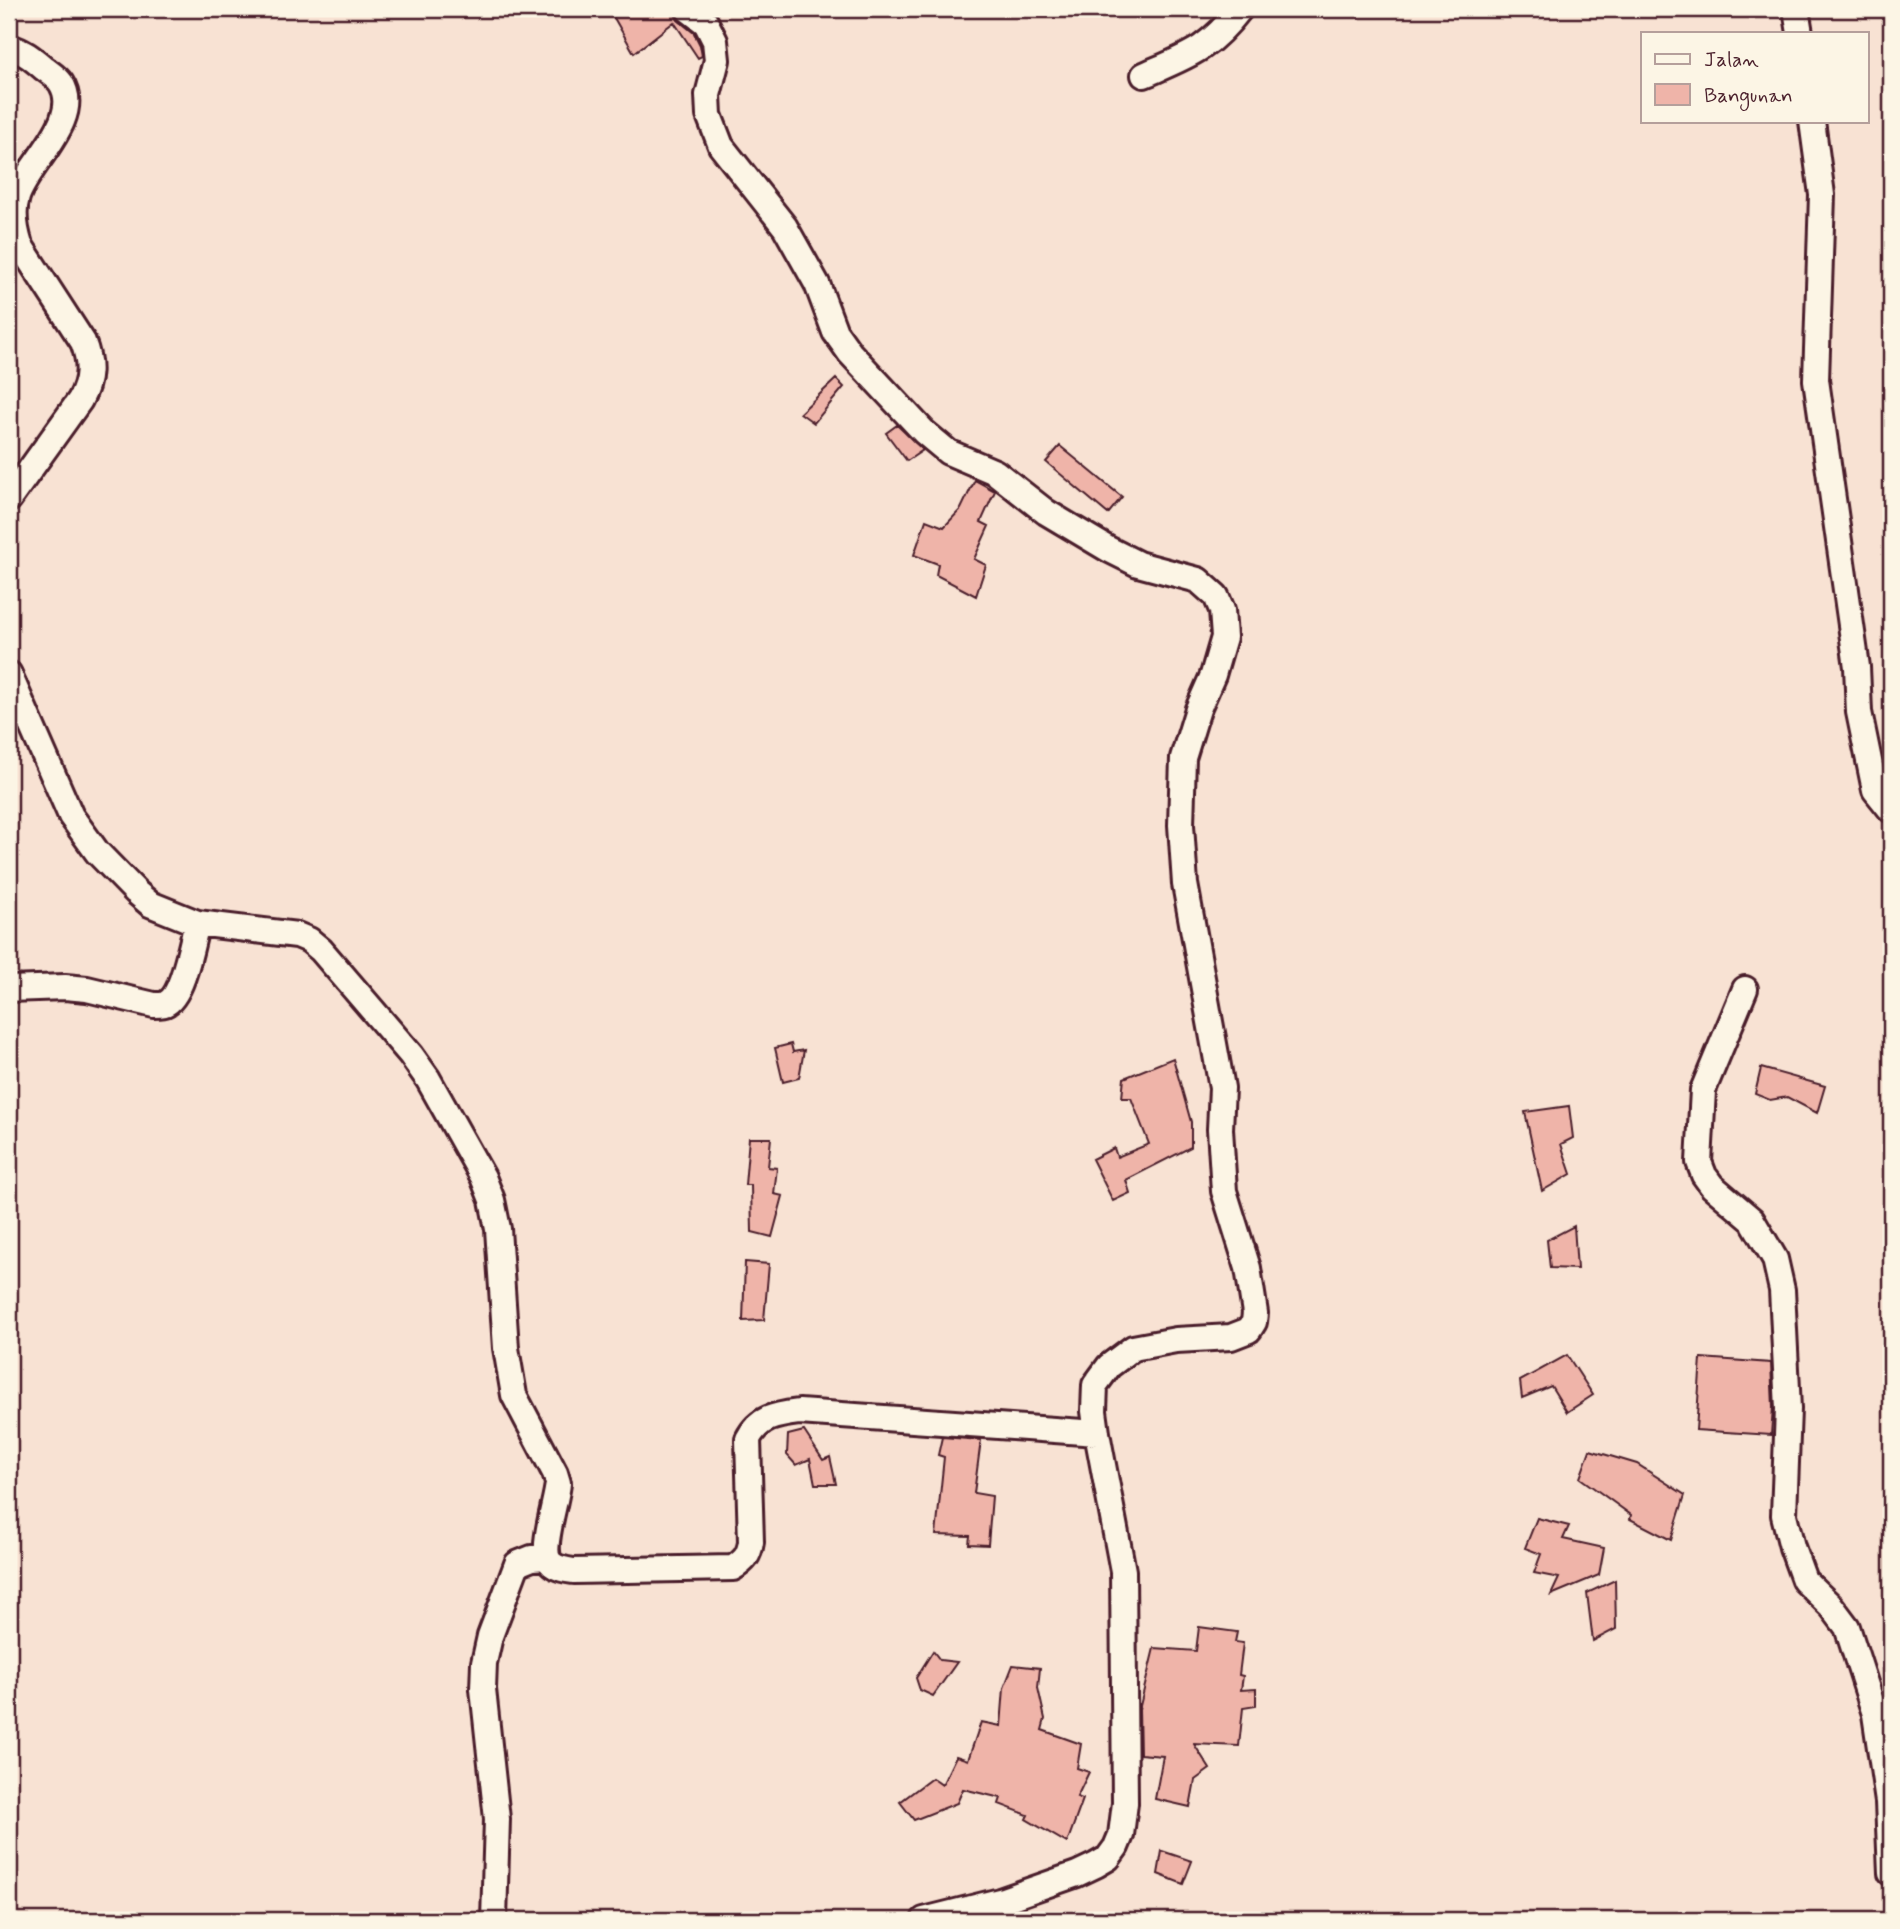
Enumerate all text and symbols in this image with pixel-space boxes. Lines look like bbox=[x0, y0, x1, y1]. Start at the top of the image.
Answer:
legend bbox=[1641, 32, 1868, 122]
text: Jalan bbox=[1704, 46, 1759, 74]
text: Bangunan bbox=[1704, 82, 1793, 111]

